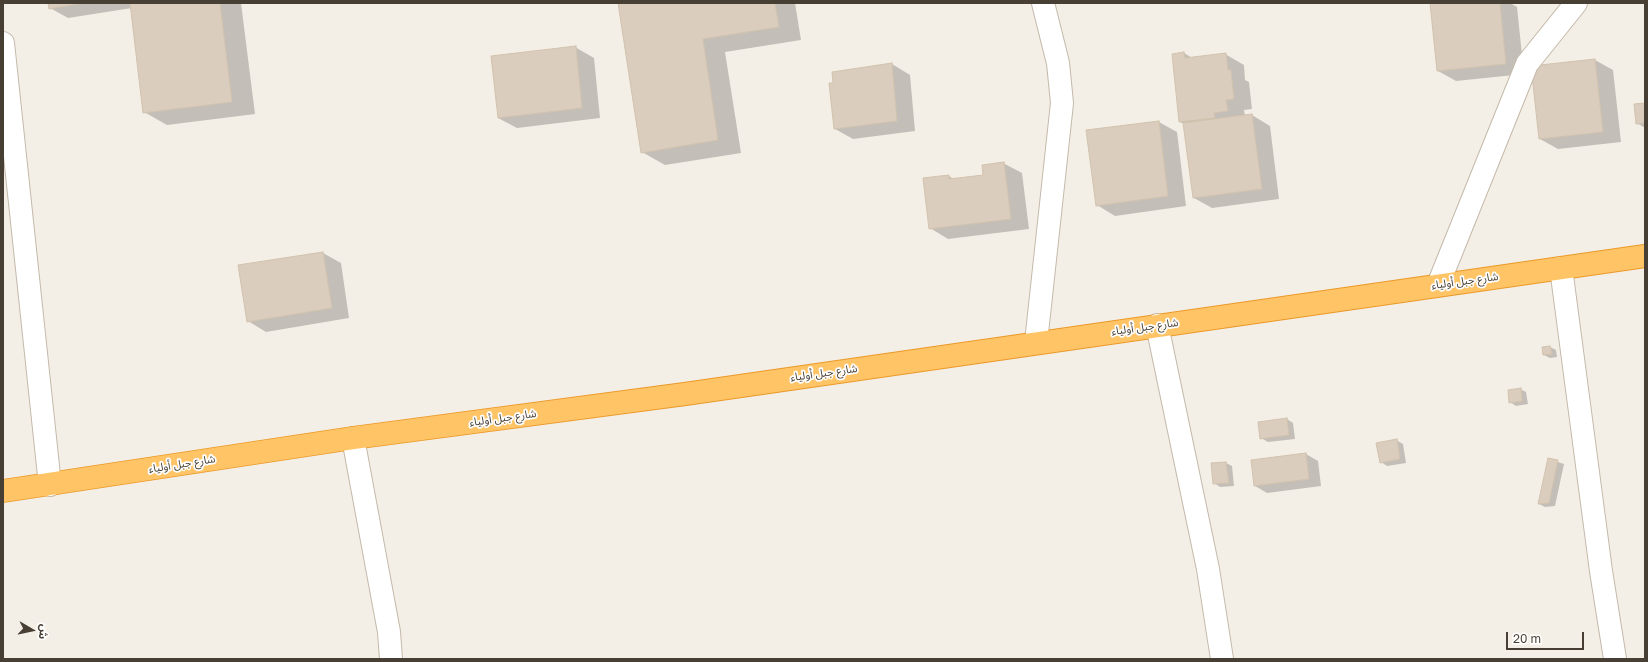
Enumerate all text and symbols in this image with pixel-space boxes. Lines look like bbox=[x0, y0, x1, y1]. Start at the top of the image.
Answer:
street label: شارع جبل أولياء bbox=[1431, 270, 1499, 292]
street label: شارع جبل أولياء bbox=[1111, 316, 1179, 338]
street label: شارع جبل أولياء bbox=[790, 362, 858, 384]
street label: شارع جبل أولياء bbox=[469, 407, 537, 429]
street label: شارع جبل أولياء bbox=[148, 452, 216, 476]
north arrow bbox=[12, 610, 52, 650]
text: ش bbox=[37, 623, 52, 640]
scale bar bbox=[1508, 624, 1586, 650]
text: 20 m bbox=[1513, 631, 1541, 646]

